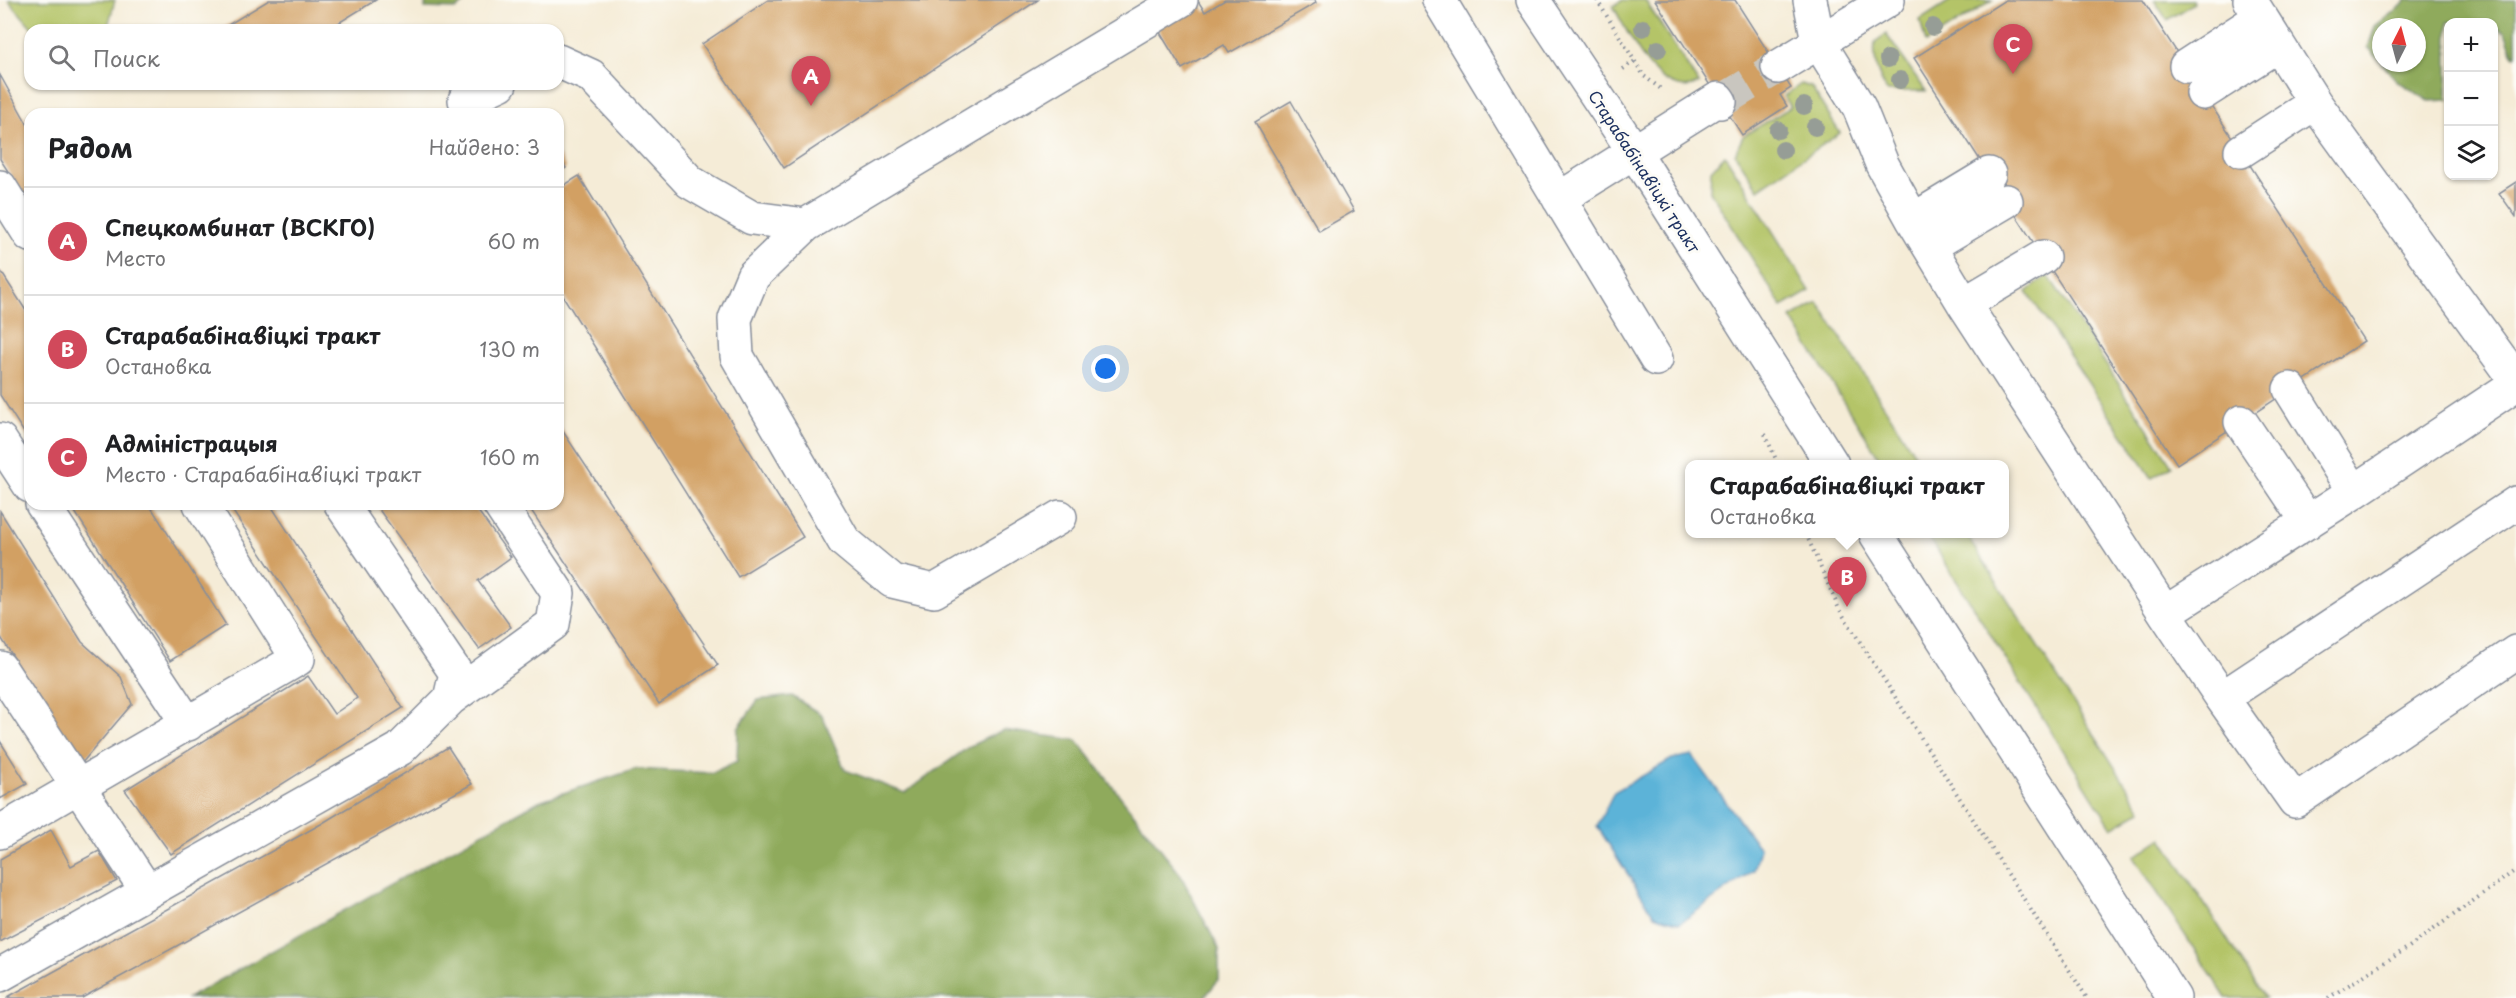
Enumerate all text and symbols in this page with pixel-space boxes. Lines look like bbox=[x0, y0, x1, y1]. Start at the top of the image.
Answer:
north arrow bbox=[2372, 18, 2426, 72]
map controls bbox=[2444, 18, 2498, 180]
button: + bbox=[2444, 18, 2498, 72]
search box bbox=[24, 24, 564, 90]
pin: C bbox=[1994, 25, 2032, 74]
icon: search bbox=[45, 41, 78, 74]
text: Поиск bbox=[93, 41, 160, 74]
pin: A bbox=[792, 57, 830, 106]
button: − bbox=[2444, 72, 2498, 126]
street label: Старабабінавіцкі тракт bbox=[1583, 85, 1707, 257]
button: layers bbox=[2444, 126, 2498, 180]
text: Рядом bbox=[48, 128, 133, 167]
text: Найдено: 3 bbox=[429, 132, 540, 162]
text: Спецкомбинат (ВСКГО) bbox=[105, 210, 375, 243]
text: A bbox=[60, 226, 75, 256]
text: 60 m bbox=[488, 226, 540, 256]
text: Место bbox=[105, 243, 166, 273]
text: Старабабінавіцкі тракт bbox=[105, 318, 380, 351]
text: B bbox=[61, 334, 74, 364]
text: 130 m bbox=[480, 334, 540, 364]
text: Остановка bbox=[105, 351, 211, 381]
your location bbox=[1091, 354, 1120, 383]
text: Адміністрацыя bbox=[105, 426, 278, 459]
text: C bbox=[60, 442, 75, 472]
text: 160 m bbox=[480, 442, 540, 472]
text: Место · Старабабінавіцкі тракт bbox=[105, 459, 421, 489]
popup bbox=[1685, 460, 2009, 538]
text: Старабабінавіцкі тракт bbox=[1709, 468, 1985, 501]
text: Остановка bbox=[1709, 501, 1816, 531]
pin: B bbox=[1828, 558, 1866, 607]

